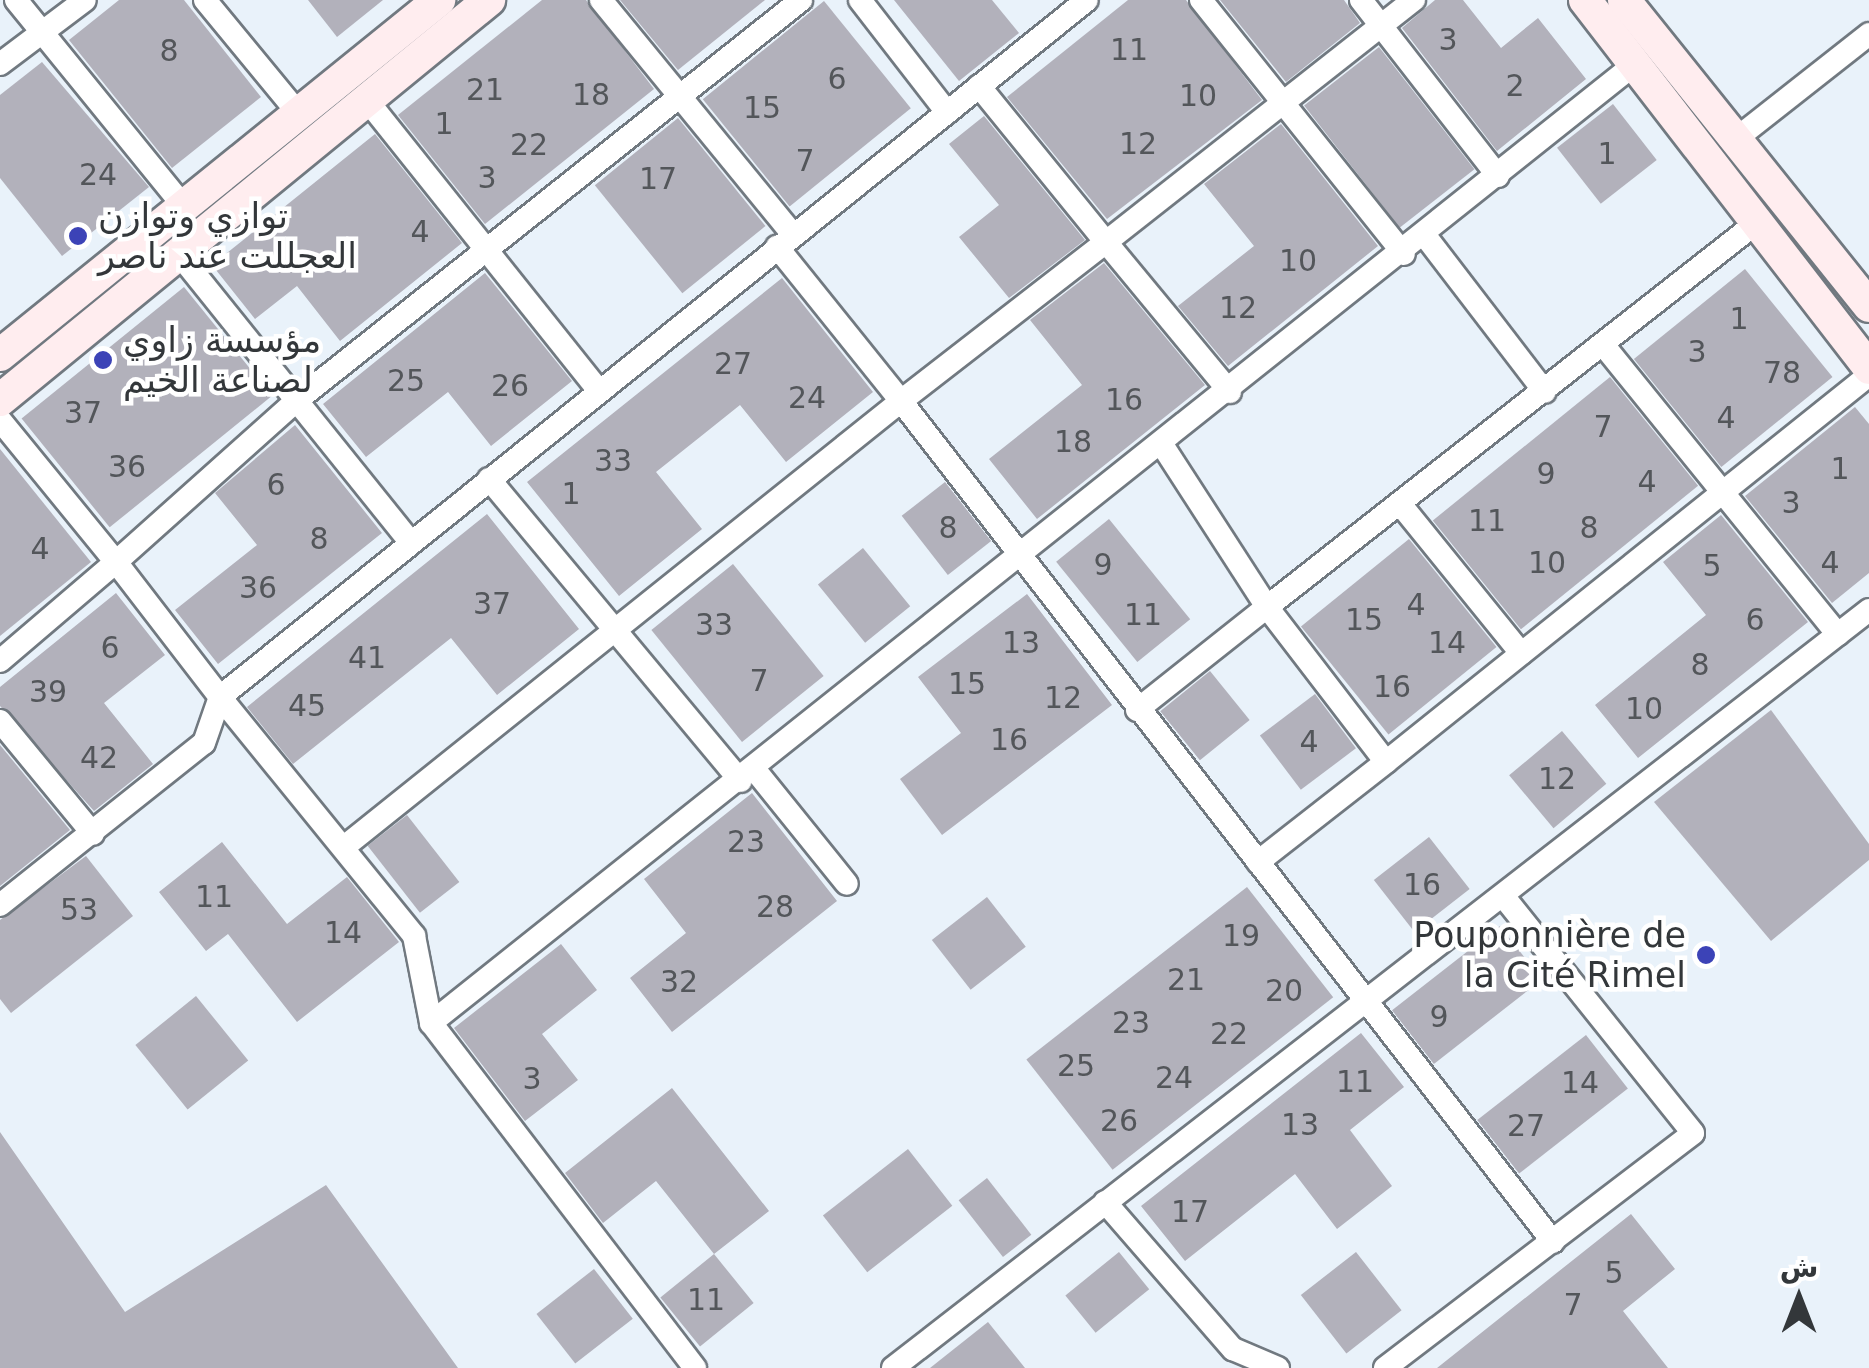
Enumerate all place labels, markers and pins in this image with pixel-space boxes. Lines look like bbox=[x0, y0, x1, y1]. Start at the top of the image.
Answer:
place label: توازي وتوازن العجللت عند ناصر bbox=[98, 195, 357, 277]
marker: توازي وتوازن العجللت عند ناصر bbox=[67, 225, 89, 247]
place label: مؤسسة زاوي لصناعة الخيم bbox=[123, 319, 321, 401]
marker: مؤسسة زاوي لصناعة الخيم bbox=[92, 349, 114, 371]
place label: Pouponnière de la Cité Rimel bbox=[1413, 914, 1686, 996]
marker: Pouponnière de la Cité Rimel bbox=[1695, 944, 1717, 966]

